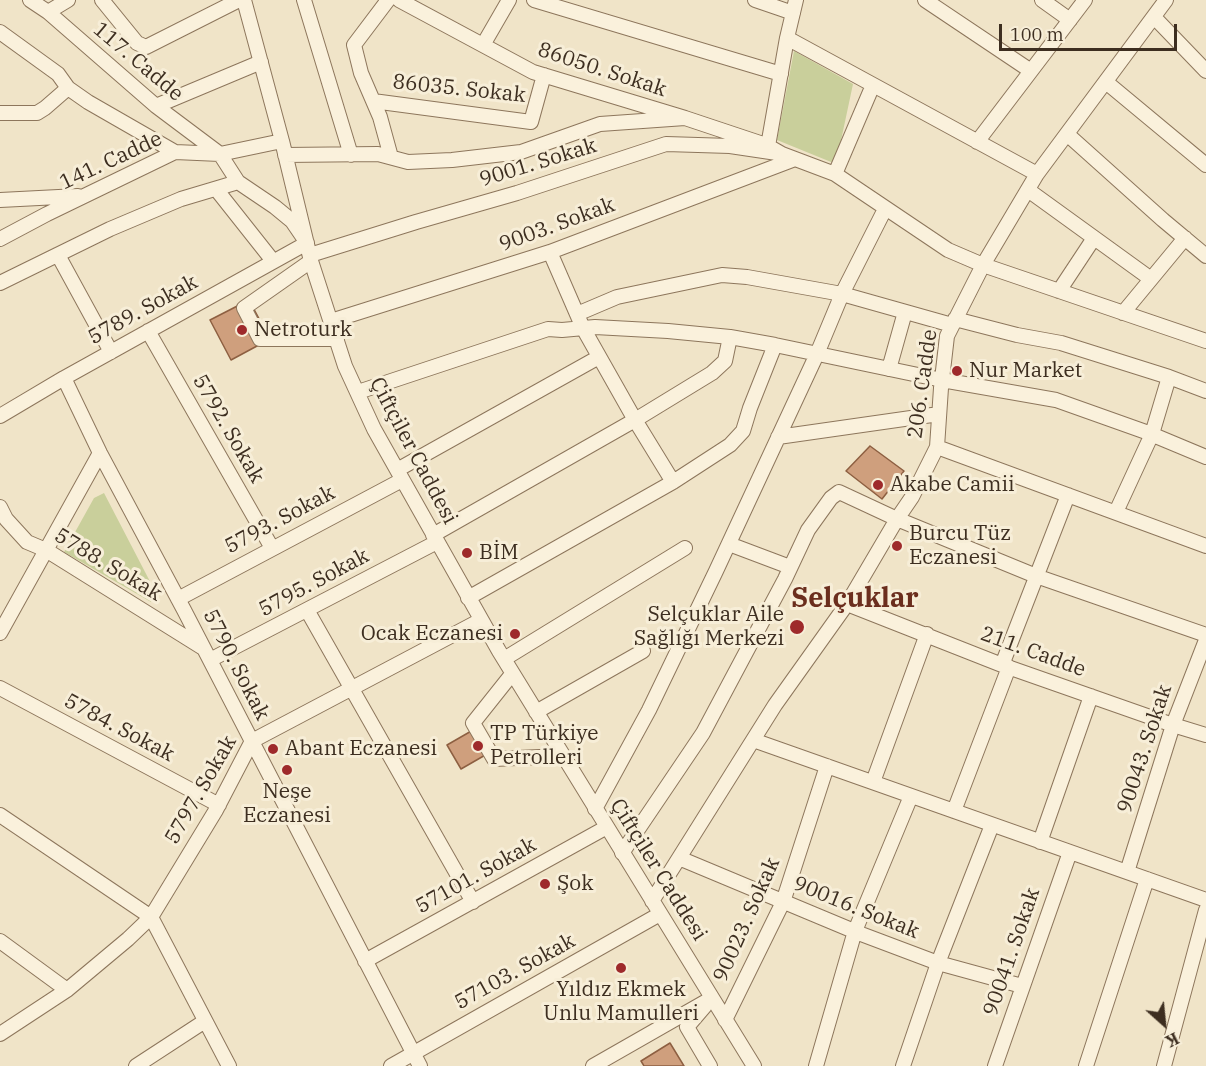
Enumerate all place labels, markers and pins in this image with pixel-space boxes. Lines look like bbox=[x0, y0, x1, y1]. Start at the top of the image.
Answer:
place label: Netroturk bbox=[254, 317, 352, 343]
marker: Netroturk bbox=[235, 323, 249, 337]
place label: Nur Market bbox=[969, 358, 1082, 384]
marker: Nur Market bbox=[950, 364, 964, 378]
place label: Akabe Camii bbox=[890, 472, 1015, 498]
marker: Akabe Camii bbox=[871, 478, 885, 492]
place label: Burcu Tüz Eczanesi bbox=[909, 521, 1011, 571]
marker: Burcu Tüz Eczanesi bbox=[890, 539, 904, 553]
place label: BİM bbox=[479, 540, 519, 566]
marker: BİM bbox=[460, 546, 474, 560]
place label: Selçuklar Aile Sağlığı Merkezi bbox=[634, 602, 784, 652]
marker: Selçuklar Aile Sağlığı Merkezi bbox=[788, 618, 806, 636]
place label: Ocak Eczanesi bbox=[361, 621, 503, 647]
marker: Ocak Eczanesi bbox=[508, 627, 522, 641]
place label: TP Türkiye Petrolleri bbox=[490, 721, 598, 771]
place label: Abant Eczanesi bbox=[285, 736, 437, 762]
marker: TP Türkiye Petrolleri bbox=[471, 739, 485, 753]
marker: Abant Eczanesi bbox=[266, 742, 280, 756]
marker: Neşe Eczanesi bbox=[280, 763, 294, 777]
place label: Neşe Eczanesi bbox=[243, 779, 331, 829]
place label: Şok bbox=[557, 871, 593, 897]
marker: Şok bbox=[538, 877, 552, 891]
marker: Yıldız Ekmek Unlu Mamulleri bbox=[614, 961, 628, 975]
place label: Yıldız Ekmek Unlu Mamulleri bbox=[543, 977, 699, 1027]

